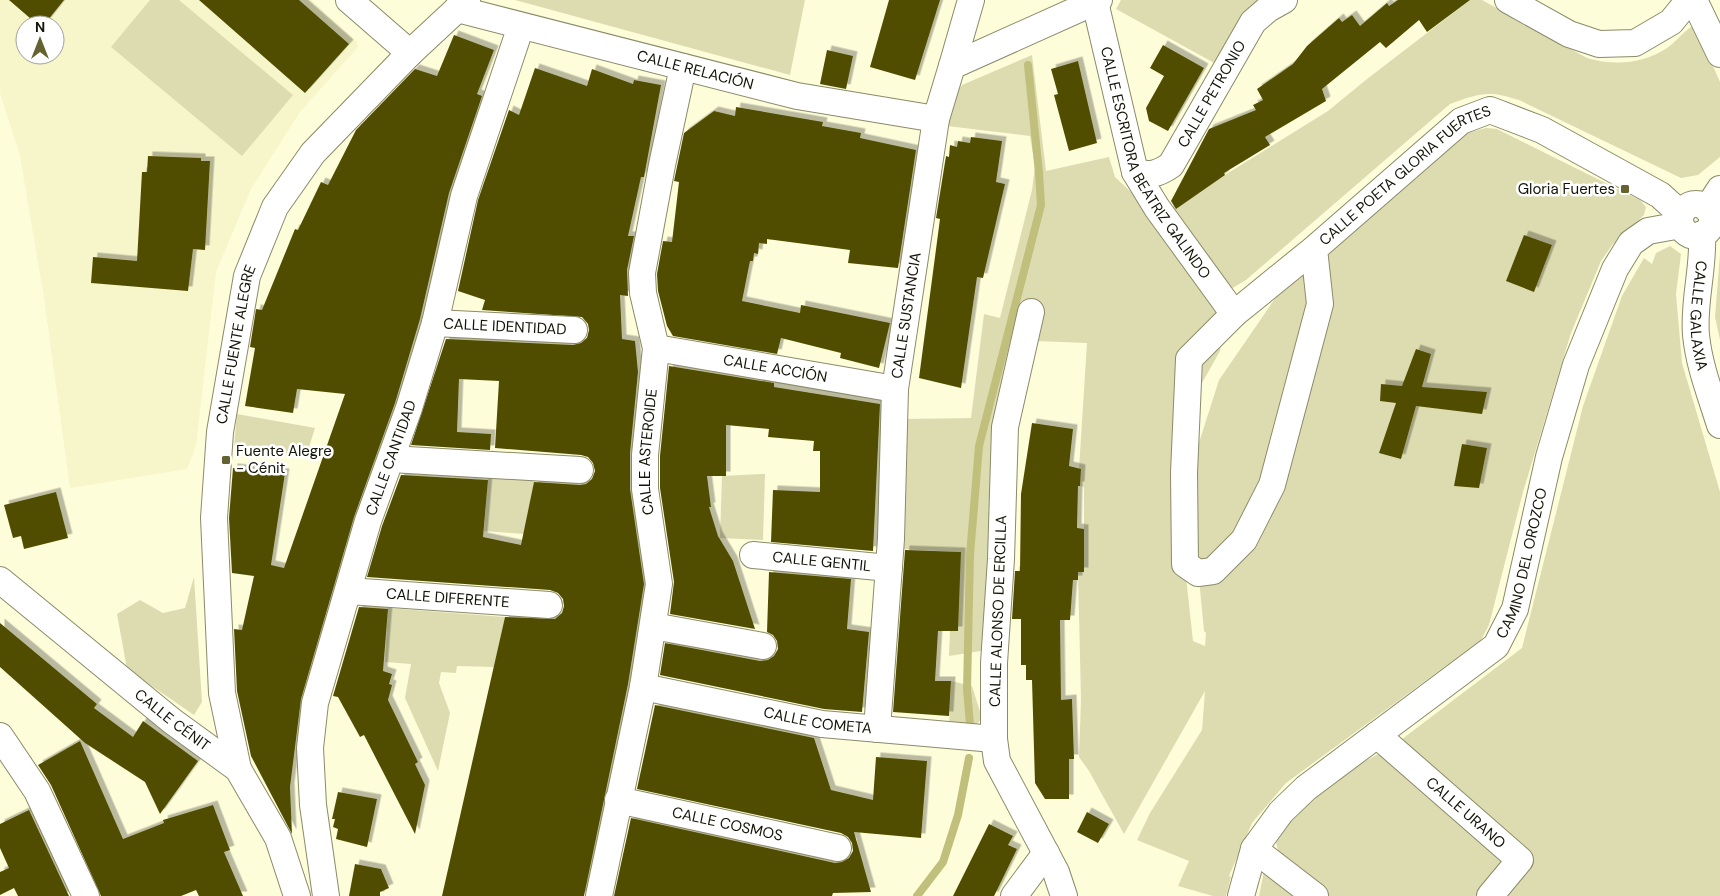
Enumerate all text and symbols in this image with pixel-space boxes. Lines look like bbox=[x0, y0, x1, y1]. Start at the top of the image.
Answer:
north arrow bbox=[15, 15, 65, 65]
text: N bbox=[35, 18, 45, 36]
street label: CALLE PETRONIO bbox=[1173, 37, 1250, 151]
street label: CALLE RELACIÓN bbox=[635, 45, 756, 95]
street label: CALLE ESCRITORA BEATRIZ GALINDO bbox=[1096, 45, 1215, 283]
street label: CALLE POETA GLORIA FUERTES bbox=[1315, 100, 1494, 250]
place label: Gloria Fuertes bbox=[1518, 179, 1615, 199]
marker: Gloria Fuertes bbox=[1619, 183, 1631, 195]
street label: CALLE SUSTANCIA bbox=[887, 251, 926, 380]
street label: CALLE GALAXIA bbox=[1685, 260, 1712, 373]
street label: CALLE FUENTE ALEGRE bbox=[212, 262, 261, 426]
street label: CALLE IDENTIDAD bbox=[443, 313, 567, 340]
street label: CALLE ACCIÓN bbox=[722, 350, 829, 387]
street label: CALLE ASTEROIDE bbox=[635, 388, 662, 517]
street label: CALLE CANTIDAD bbox=[361, 398, 421, 518]
place label: Fuente Alegre - Cénit bbox=[236, 441, 332, 478]
marker: Fuente Alegre - Cénit bbox=[220, 454, 232, 466]
street label: CAMINO DEL OROZCO bbox=[1492, 486, 1552, 642]
street label: CALLE ALONSO DE ERCILLA bbox=[985, 515, 1011, 707]
street label: CALLE GENTIL bbox=[772, 547, 872, 576]
street label: CALLE DIFERENTE bbox=[385, 584, 510, 612]
street label: CALLE CÉNIT bbox=[130, 684, 214, 755]
street label: CALLE COMETA bbox=[762, 702, 873, 738]
street label: CALLE URANO bbox=[1422, 772, 1510, 853]
street label: CALLE COSMOS bbox=[670, 802, 785, 846]

